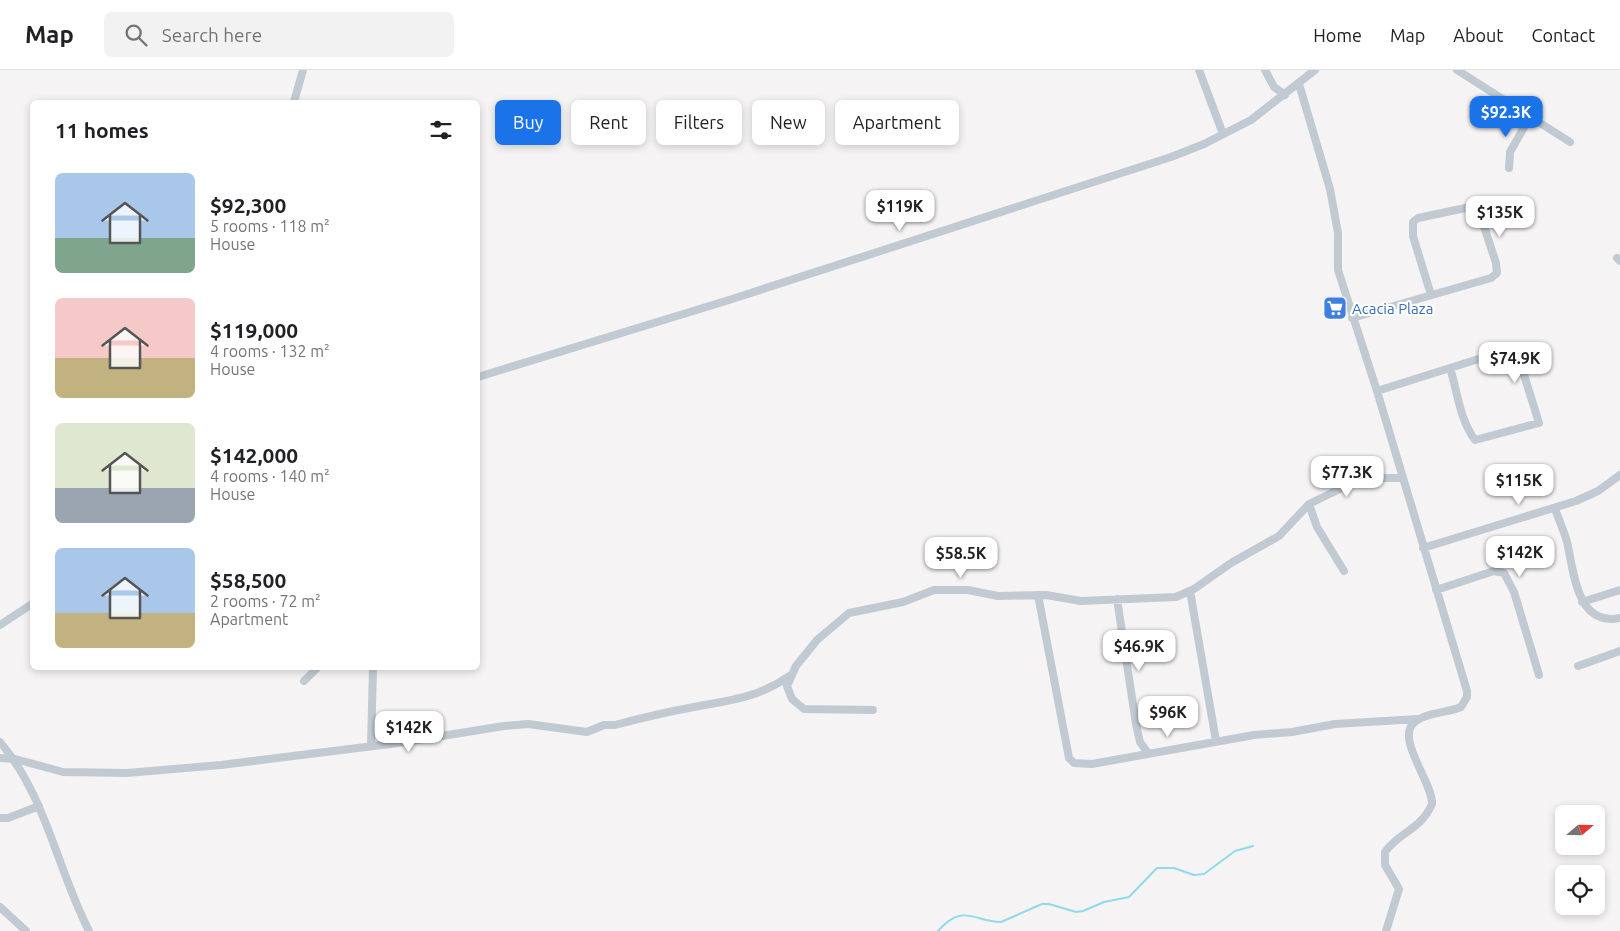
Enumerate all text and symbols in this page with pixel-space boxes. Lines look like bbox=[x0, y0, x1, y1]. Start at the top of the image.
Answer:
search box bbox=[104, 12, 454, 57]
text: Map bbox=[25, 21, 74, 48]
icon: search bbox=[122, 21, 150, 49]
text: Search here bbox=[162, 24, 262, 46]
text: Home bbox=[1313, 25, 1362, 45]
text: Map bbox=[1390, 25, 1425, 45]
text: About bbox=[1453, 25, 1503, 45]
text: Contact bbox=[1531, 25, 1595, 45]
pin: $92.3K bbox=[1465, 96, 1547, 138]
chip: Buy bbox=[495, 100, 561, 145]
chip: Rent bbox=[571, 100, 646, 145]
chip: Filters bbox=[656, 100, 742, 145]
chip: New bbox=[752, 100, 825, 145]
chip: Apartment bbox=[835, 100, 959, 145]
text: $92.3K bbox=[1481, 103, 1531, 121]
icon: filters bbox=[427, 116, 455, 144]
text: 11 homes bbox=[55, 118, 149, 142]
pin: $119K bbox=[865, 190, 935, 232]
icon: home bbox=[95, 193, 155, 253]
text: $92,300 bbox=[210, 193, 286, 217]
pin: $135K bbox=[1465, 196, 1535, 238]
text: $119K bbox=[877, 197, 923, 215]
text: $135K bbox=[1477, 203, 1523, 221]
text: 5 rooms · 118 m² bbox=[210, 217, 330, 235]
text: House bbox=[210, 235, 255, 253]
supermarket icon: Acacia Plaza bbox=[1322, 295, 1348, 321]
place label: Acacia Plaza bbox=[1352, 300, 1433, 317]
icon: home bbox=[95, 318, 155, 378]
text: $119,000 bbox=[210, 318, 298, 342]
text: 4 rooms · 132 m² bbox=[210, 342, 330, 360]
pin: $74.9K bbox=[1474, 342, 1556, 384]
text: $74.9K bbox=[1490, 349, 1540, 367]
text: House bbox=[210, 360, 255, 378]
icon: home bbox=[95, 443, 155, 503]
text: $142,000 bbox=[210, 443, 298, 467]
pin: $77.3K bbox=[1306, 456, 1388, 498]
text: $77.3K bbox=[1322, 463, 1372, 481]
pin: $115K bbox=[1484, 464, 1554, 506]
text: 4 rooms · 140 m² bbox=[210, 467, 330, 485]
text: $115K bbox=[1496, 471, 1542, 489]
text: House bbox=[210, 485, 255, 503]
pin: $58.5K bbox=[920, 536, 1002, 579]
pin: $142K bbox=[1485, 536, 1555, 578]
text: $142K bbox=[1497, 543, 1543, 561]
text: $58.5K bbox=[936, 544, 986, 562]
icon: home bbox=[95, 568, 155, 628]
text: $58,500 bbox=[210, 568, 286, 592]
text: 2 rooms · 72 m² bbox=[210, 592, 321, 610]
text: Apartment bbox=[210, 610, 288, 628]
pin: $46.9K bbox=[1098, 630, 1180, 672]
text: $46.9K bbox=[1114, 637, 1164, 655]
pin: $96K bbox=[1138, 696, 1198, 738]
text: $96K bbox=[1149, 703, 1187, 721]
pin: $142K bbox=[374, 710, 444, 753]
text: $142K bbox=[386, 718, 432, 736]
north arrow bbox=[1555, 805, 1605, 855]
map controls bbox=[1555, 805, 1605, 915]
button: locate bbox=[1555, 865, 1605, 915]

